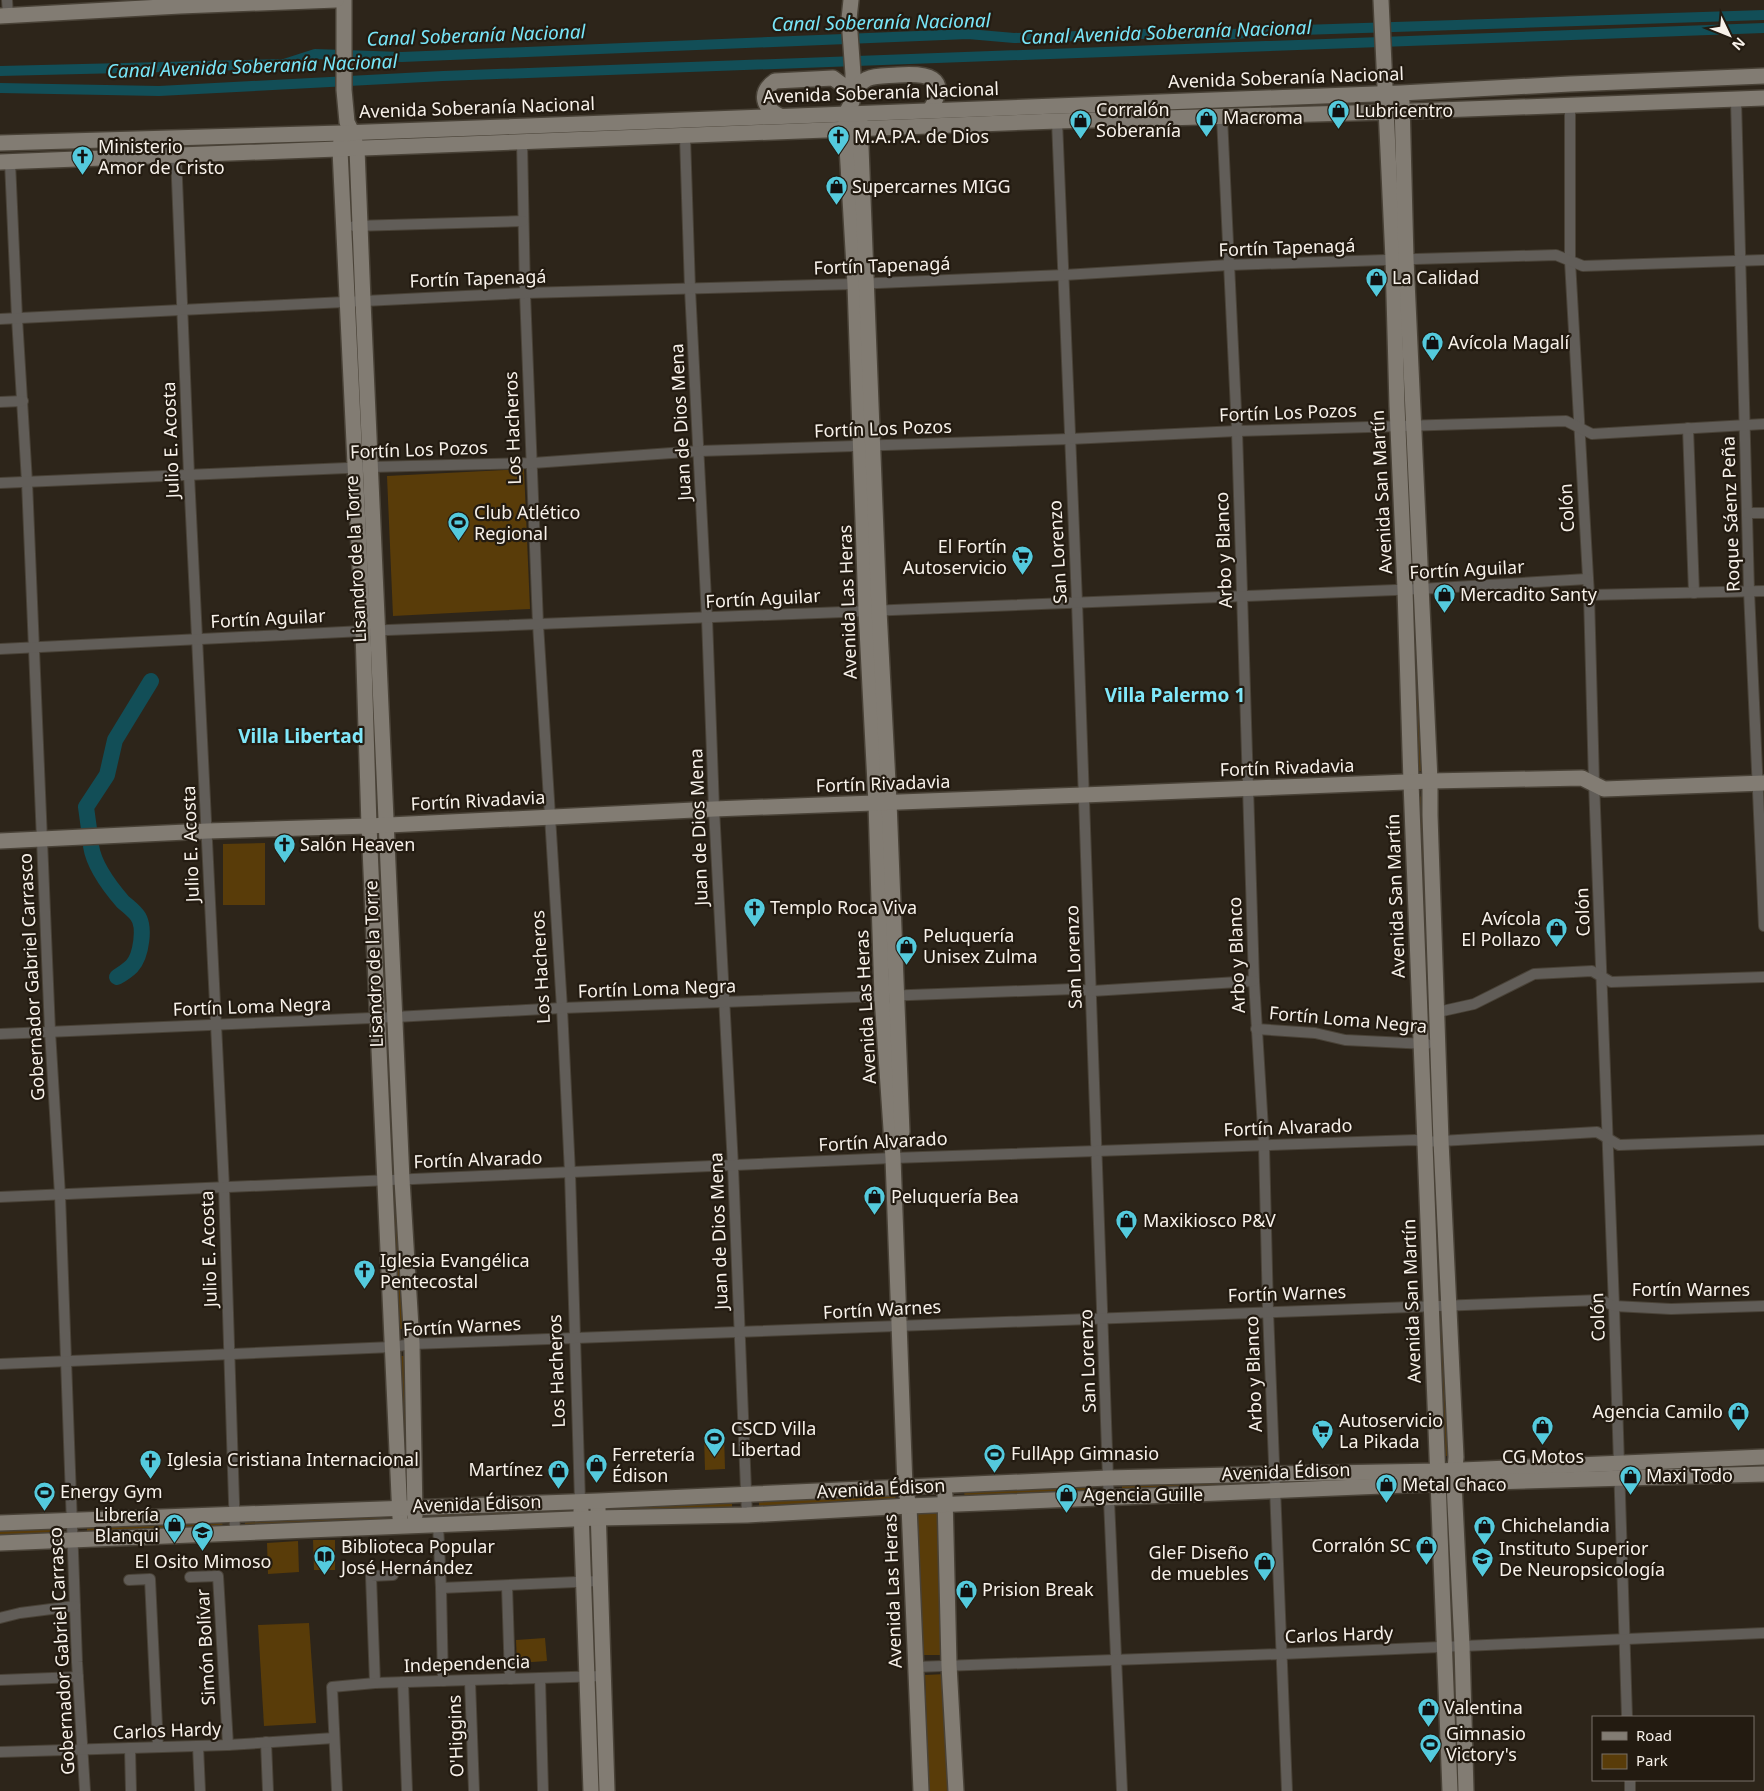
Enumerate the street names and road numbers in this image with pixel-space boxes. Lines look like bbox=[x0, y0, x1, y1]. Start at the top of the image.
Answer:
street label: Avenida Soberanía Nacional bbox=[1168, 61, 1404, 93]
street label: Avenida Soberanía Nacional bbox=[763, 76, 999, 108]
street label: Avenida Soberanía Nacional bbox=[359, 91, 595, 123]
street label: Fortín Tapenagá bbox=[1218, 233, 1356, 261]
street label: Fortín Tapenagá bbox=[813, 251, 951, 279]
street label: Fortín Tapenagá bbox=[409, 264, 547, 292]
street label: Juan de Dios Mena bbox=[664, 343, 696, 503]
street label: Los Hacheros bbox=[498, 371, 526, 485]
street label: Julio E. Acosta bbox=[156, 381, 184, 501]
street label: Fortín Los Pozos bbox=[1219, 398, 1357, 426]
street label: Avenida San Martín bbox=[1365, 409, 1397, 575]
street label: Fortín Los Pozos bbox=[814, 414, 952, 442]
street label: Fortín Los Pozos bbox=[350, 435, 488, 463]
street label: Roque Sáenz Peña bbox=[1715, 436, 1745, 592]
street label: Lisandro de la Torre bbox=[339, 475, 371, 643]
street label: Colón bbox=[1553, 483, 1579, 533]
street label: Arbo y Blanco bbox=[1209, 491, 1237, 609]
street label: San Lorenzo bbox=[1042, 500, 1072, 605]
street label: Avenida Las Heras bbox=[832, 524, 862, 680]
street label: Fortín Aguilar bbox=[1409, 554, 1526, 584]
street label: Fortín Aguilar bbox=[705, 583, 822, 613]
street label: Fortín Aguilar bbox=[210, 603, 327, 633]
street label: Juan de Dios Mena bbox=[683, 748, 713, 908]
street label: Fortín Rivadavia bbox=[1219, 753, 1355, 781]
street label: Fortín Rivadavia bbox=[815, 769, 951, 797]
street label: Fortín Rivadavia bbox=[410, 784, 546, 816]
street label: Julio E. Acosta bbox=[176, 785, 204, 905]
street label: Avenida San Martín bbox=[1380, 814, 1410, 979]
street label: Gobernador Gabriel Carrasco bbox=[13, 853, 49, 1102]
street label: Lisandro de la Torre bbox=[358, 880, 388, 1048]
street label: Colón bbox=[1569, 887, 1595, 937]
street label: Arbo y Blanco bbox=[1222, 896, 1250, 1014]
street label: San Lorenzo bbox=[1059, 905, 1087, 1009]
street label: Los Hacheros bbox=[525, 910, 555, 1024]
street label: Avenida Las Heras bbox=[849, 929, 881, 1085]
street label: Fortín Loma Negra bbox=[577, 973, 737, 1003]
street label: Fortín Loma Negra bbox=[172, 991, 332, 1021]
street label: Fortín Loma Negra bbox=[1268, 1000, 1428, 1038]
street label: Fortín Alvarado bbox=[1223, 1113, 1353, 1141]
street label: Fortín Alvarado bbox=[818, 1126, 948, 1156]
street label: Fortín Alvarado bbox=[413, 1145, 543, 1173]
street label: Juan de Dios Mena bbox=[703, 1152, 733, 1312]
street label: Julio E. Acosta bbox=[194, 1190, 222, 1310]
street label: Avenida San Martín bbox=[1396, 1219, 1426, 1384]
street label: Fortín Warnes bbox=[1632, 1277, 1750, 1301]
street label: Fortín Warnes bbox=[1227, 1279, 1347, 1307]
street label: Colón bbox=[1584, 1292, 1610, 1342]
street label: Fortín Warnes bbox=[822, 1294, 942, 1324]
street label: San Lorenzo bbox=[1073, 1309, 1101, 1413]
street label: Fortín Warnes bbox=[402, 1311, 522, 1341]
street label: Los Hacheros bbox=[542, 1314, 570, 1428]
street label: Arbo y Blanco bbox=[1239, 1315, 1267, 1433]
street label: Avenida Édison bbox=[1221, 1457, 1351, 1485]
street label: Avenida Édison bbox=[816, 1473, 946, 1503]
street label: Avenida Édison bbox=[412, 1489, 542, 1517]
street label: Avenida Las Heras bbox=[877, 1513, 907, 1669]
street label: Gobernador Gabriel Carrasco bbox=[43, 1527, 79, 1776]
street label: Simón Bolívar bbox=[190, 1588, 220, 1706]
street label: Carlos Hardy bbox=[1284, 1620, 1394, 1648]
street label: Independencia bbox=[403, 1649, 531, 1677]
street label: O'Higgins bbox=[442, 1694, 468, 1778]
street label: Carlos Hardy bbox=[112, 1716, 222, 1744]

